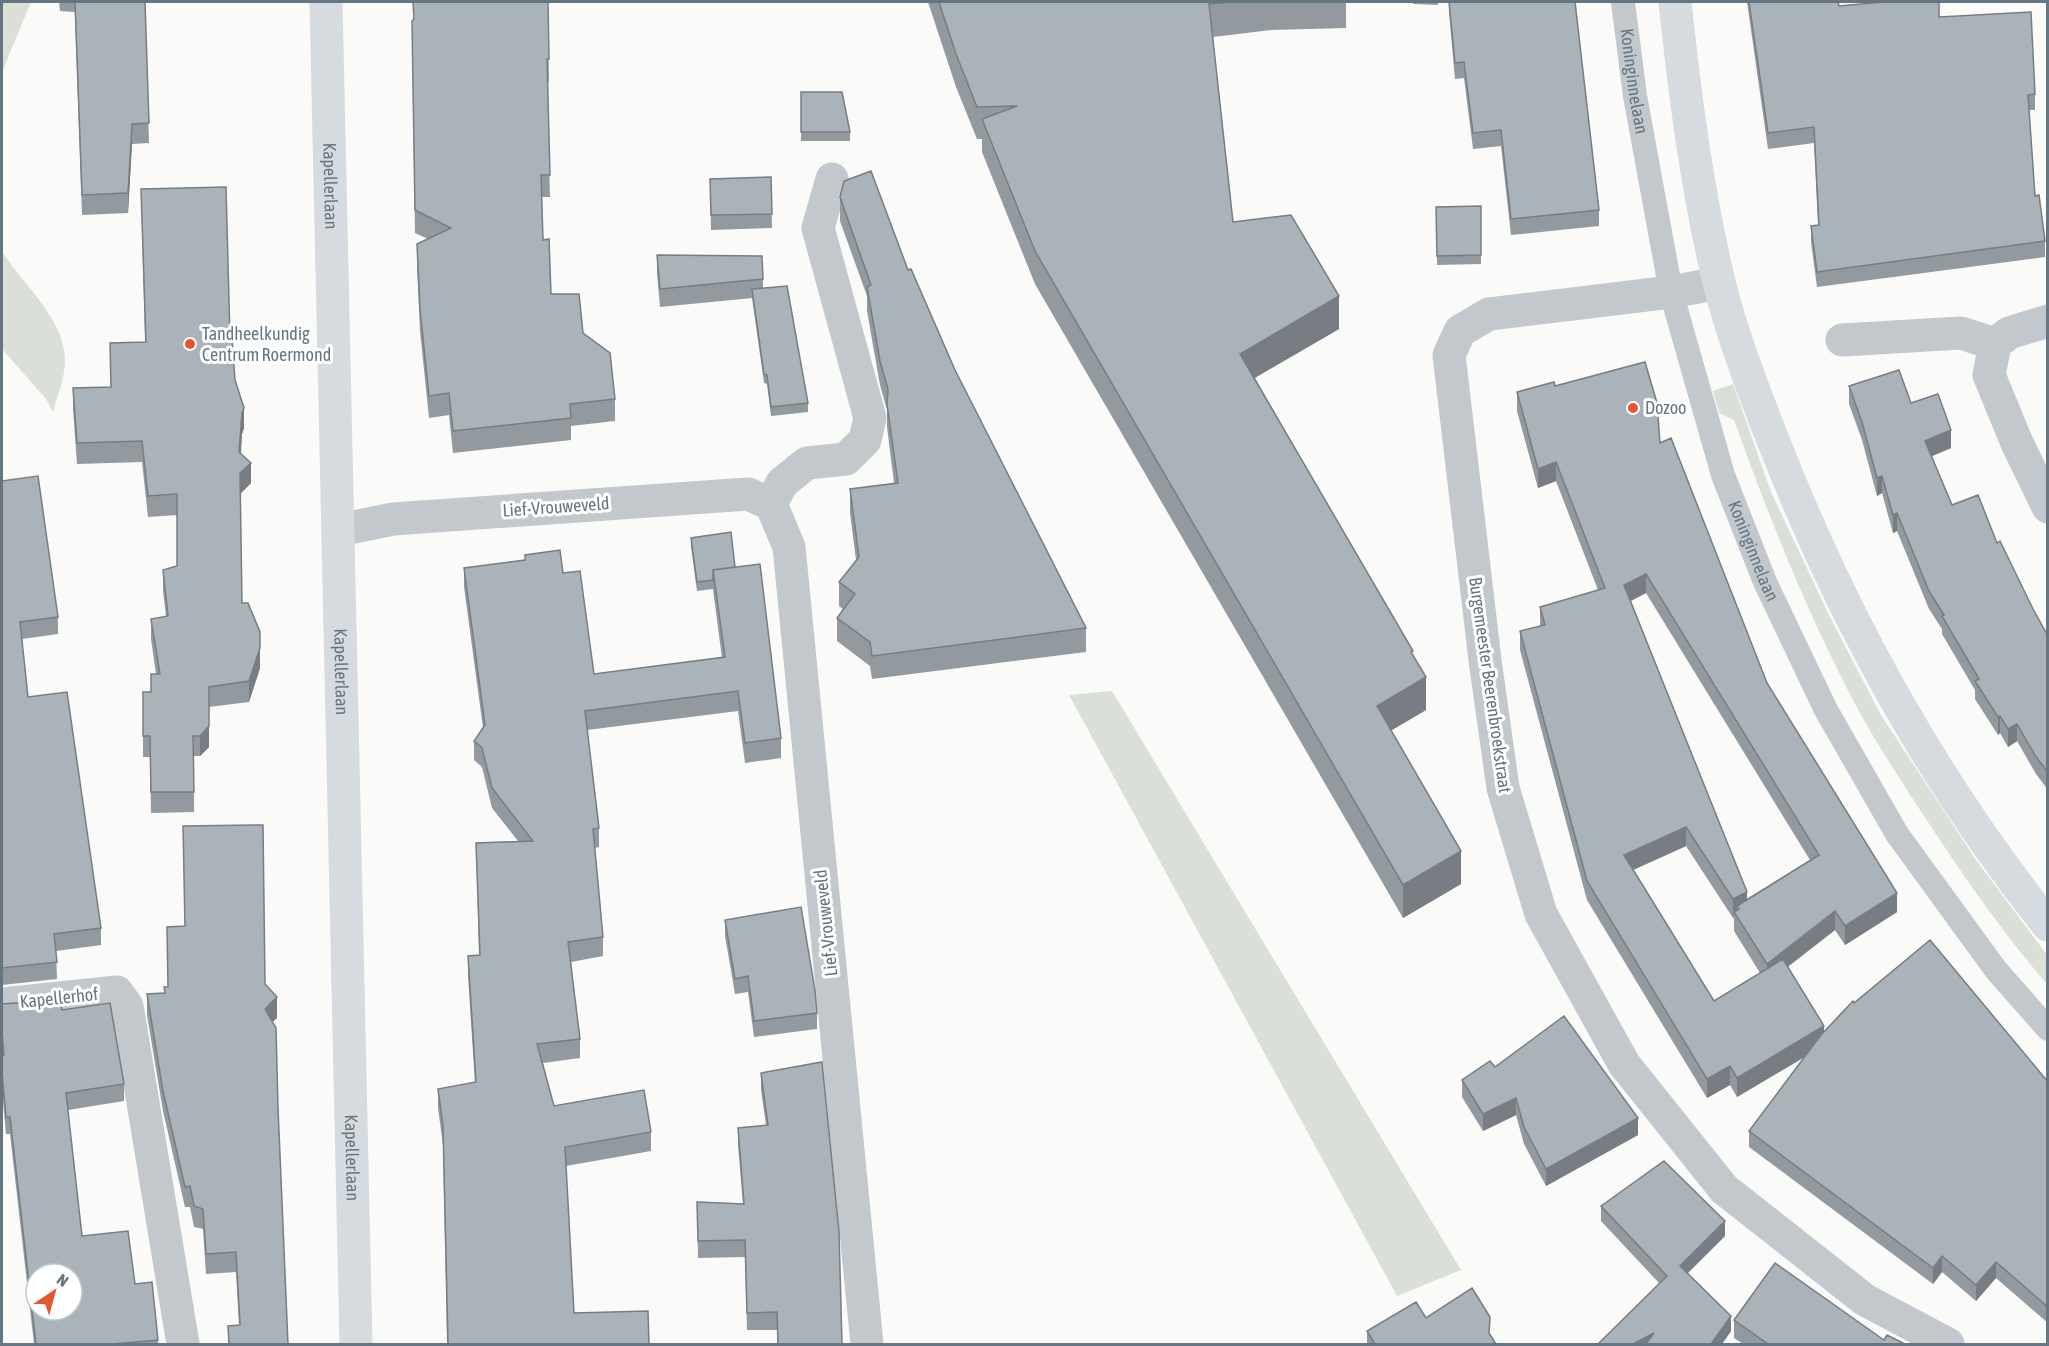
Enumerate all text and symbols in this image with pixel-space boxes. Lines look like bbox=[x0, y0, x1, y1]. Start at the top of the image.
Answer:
street label: Koninginnelaan bbox=[1616, 27, 1653, 136]
street label: Kapellerlaan bbox=[319, 142, 342, 230]
place label: Tandheelkundig Centrum Roermond bbox=[202, 323, 331, 365]
marker: Tandheelkundig Centrum Roermond bbox=[183, 337, 197, 351]
place label: Dozoo bbox=[1645, 397, 1687, 418]
marker: Dozoo bbox=[1626, 401, 1640, 415]
street label: Lief-Vrouweveld bbox=[502, 492, 610, 521]
street label: Koninginnelaan bbox=[1724, 498, 1784, 604]
street label: Burgemeester Beerenbroekstraat bbox=[1465, 576, 1516, 794]
street label: Kapellerlaan bbox=[330, 628, 353, 715]
street label: Lief-Vrouweveld bbox=[809, 869, 842, 977]
street label: Kapellerhof bbox=[19, 983, 99, 1012]
street label: Kapellerlaan bbox=[341, 1114, 364, 1201]
north arrow bbox=[24, 1262, 84, 1322]
text: N bbox=[54, 1270, 72, 1290]

